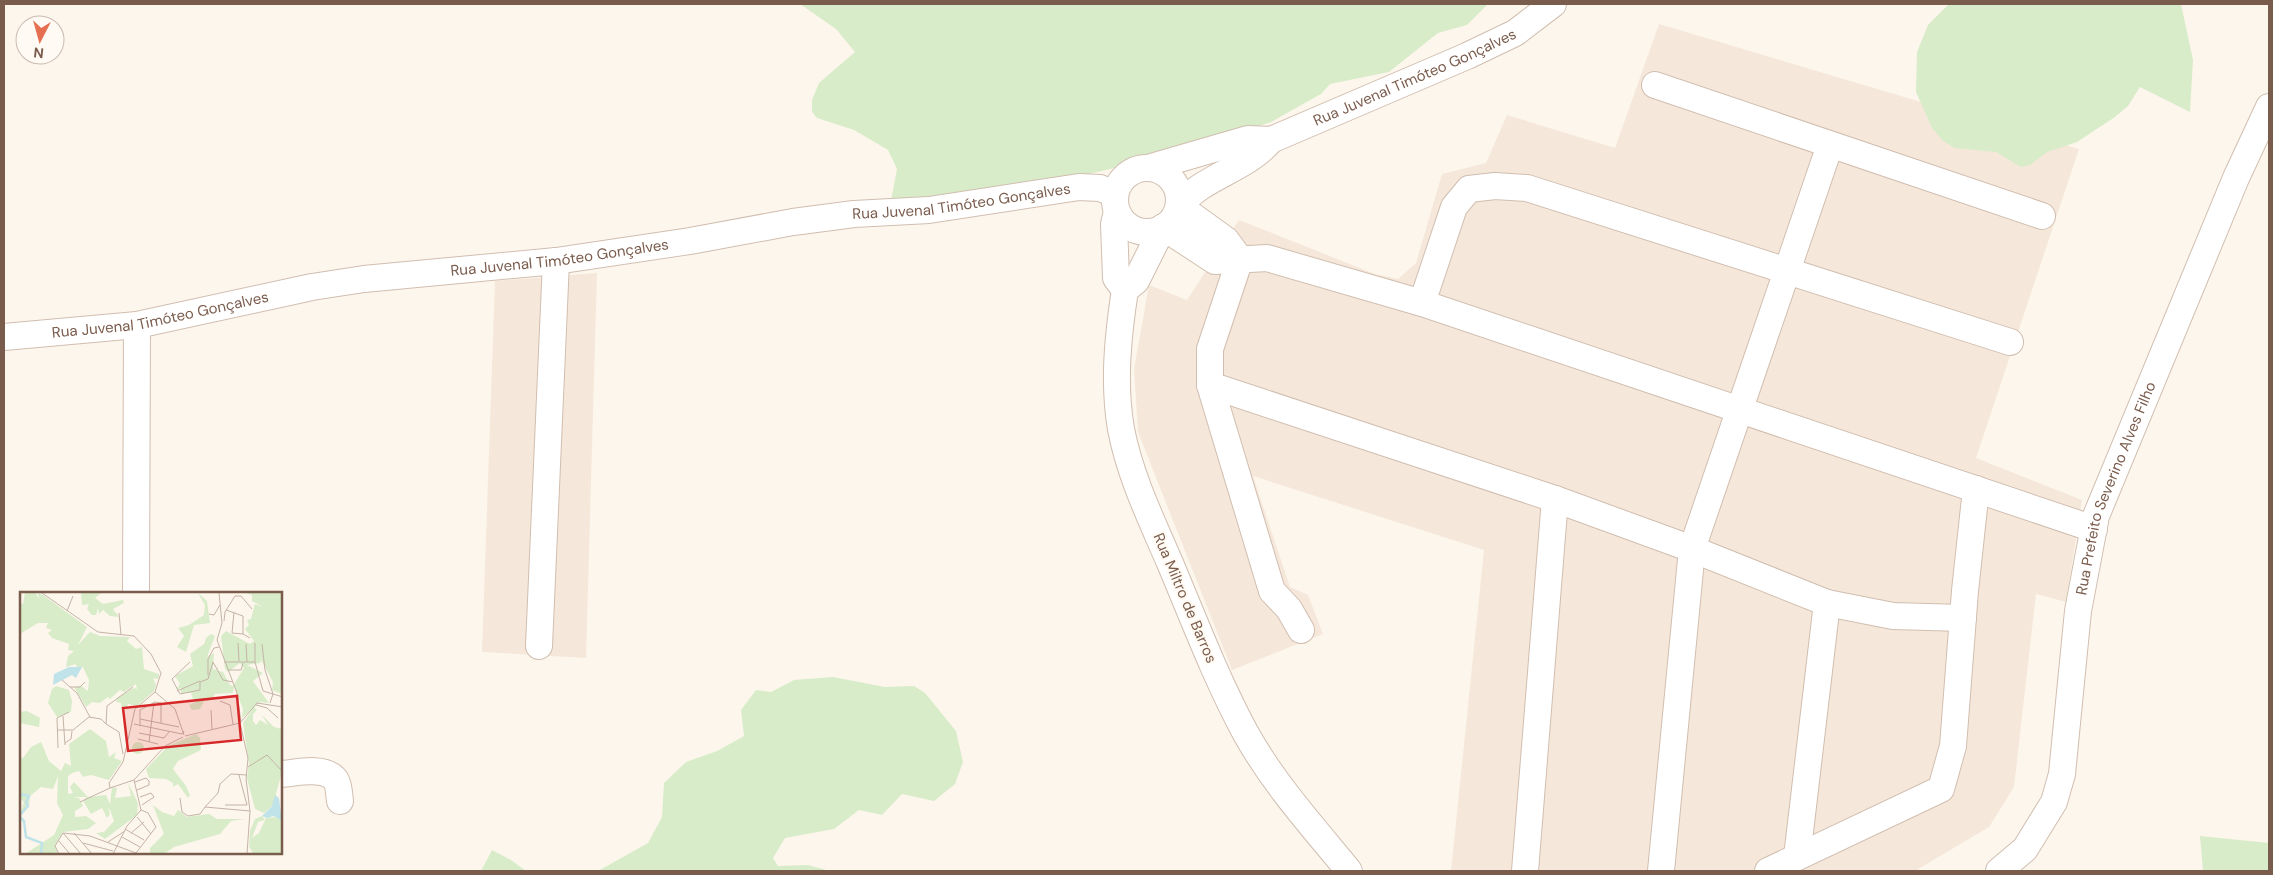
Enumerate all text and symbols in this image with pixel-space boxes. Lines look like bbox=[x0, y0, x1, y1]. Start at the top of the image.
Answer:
north arrow bbox=[15, 15, 65, 65]
street label: Rua Juvenal Timóteo Gonçalves bbox=[1310, 24, 1520, 131]
text: N bbox=[33, 43, 45, 62]
street label: Rua Juvenal Timóteo Gonçalves bbox=[852, 178, 1072, 224]
street label: Rua Juvenal Timóteo Gonçalves bbox=[450, 234, 670, 281]
street label: Rua Juvenal Timóteo Gonçalves bbox=[51, 287, 270, 343]
street label: Rua Prefeito Severino Alves Filho bbox=[2071, 379, 2161, 597]
street label: Rua Miltro de Barros bbox=[1149, 530, 1221, 666]
inset map bbox=[20, 592, 282, 855]

